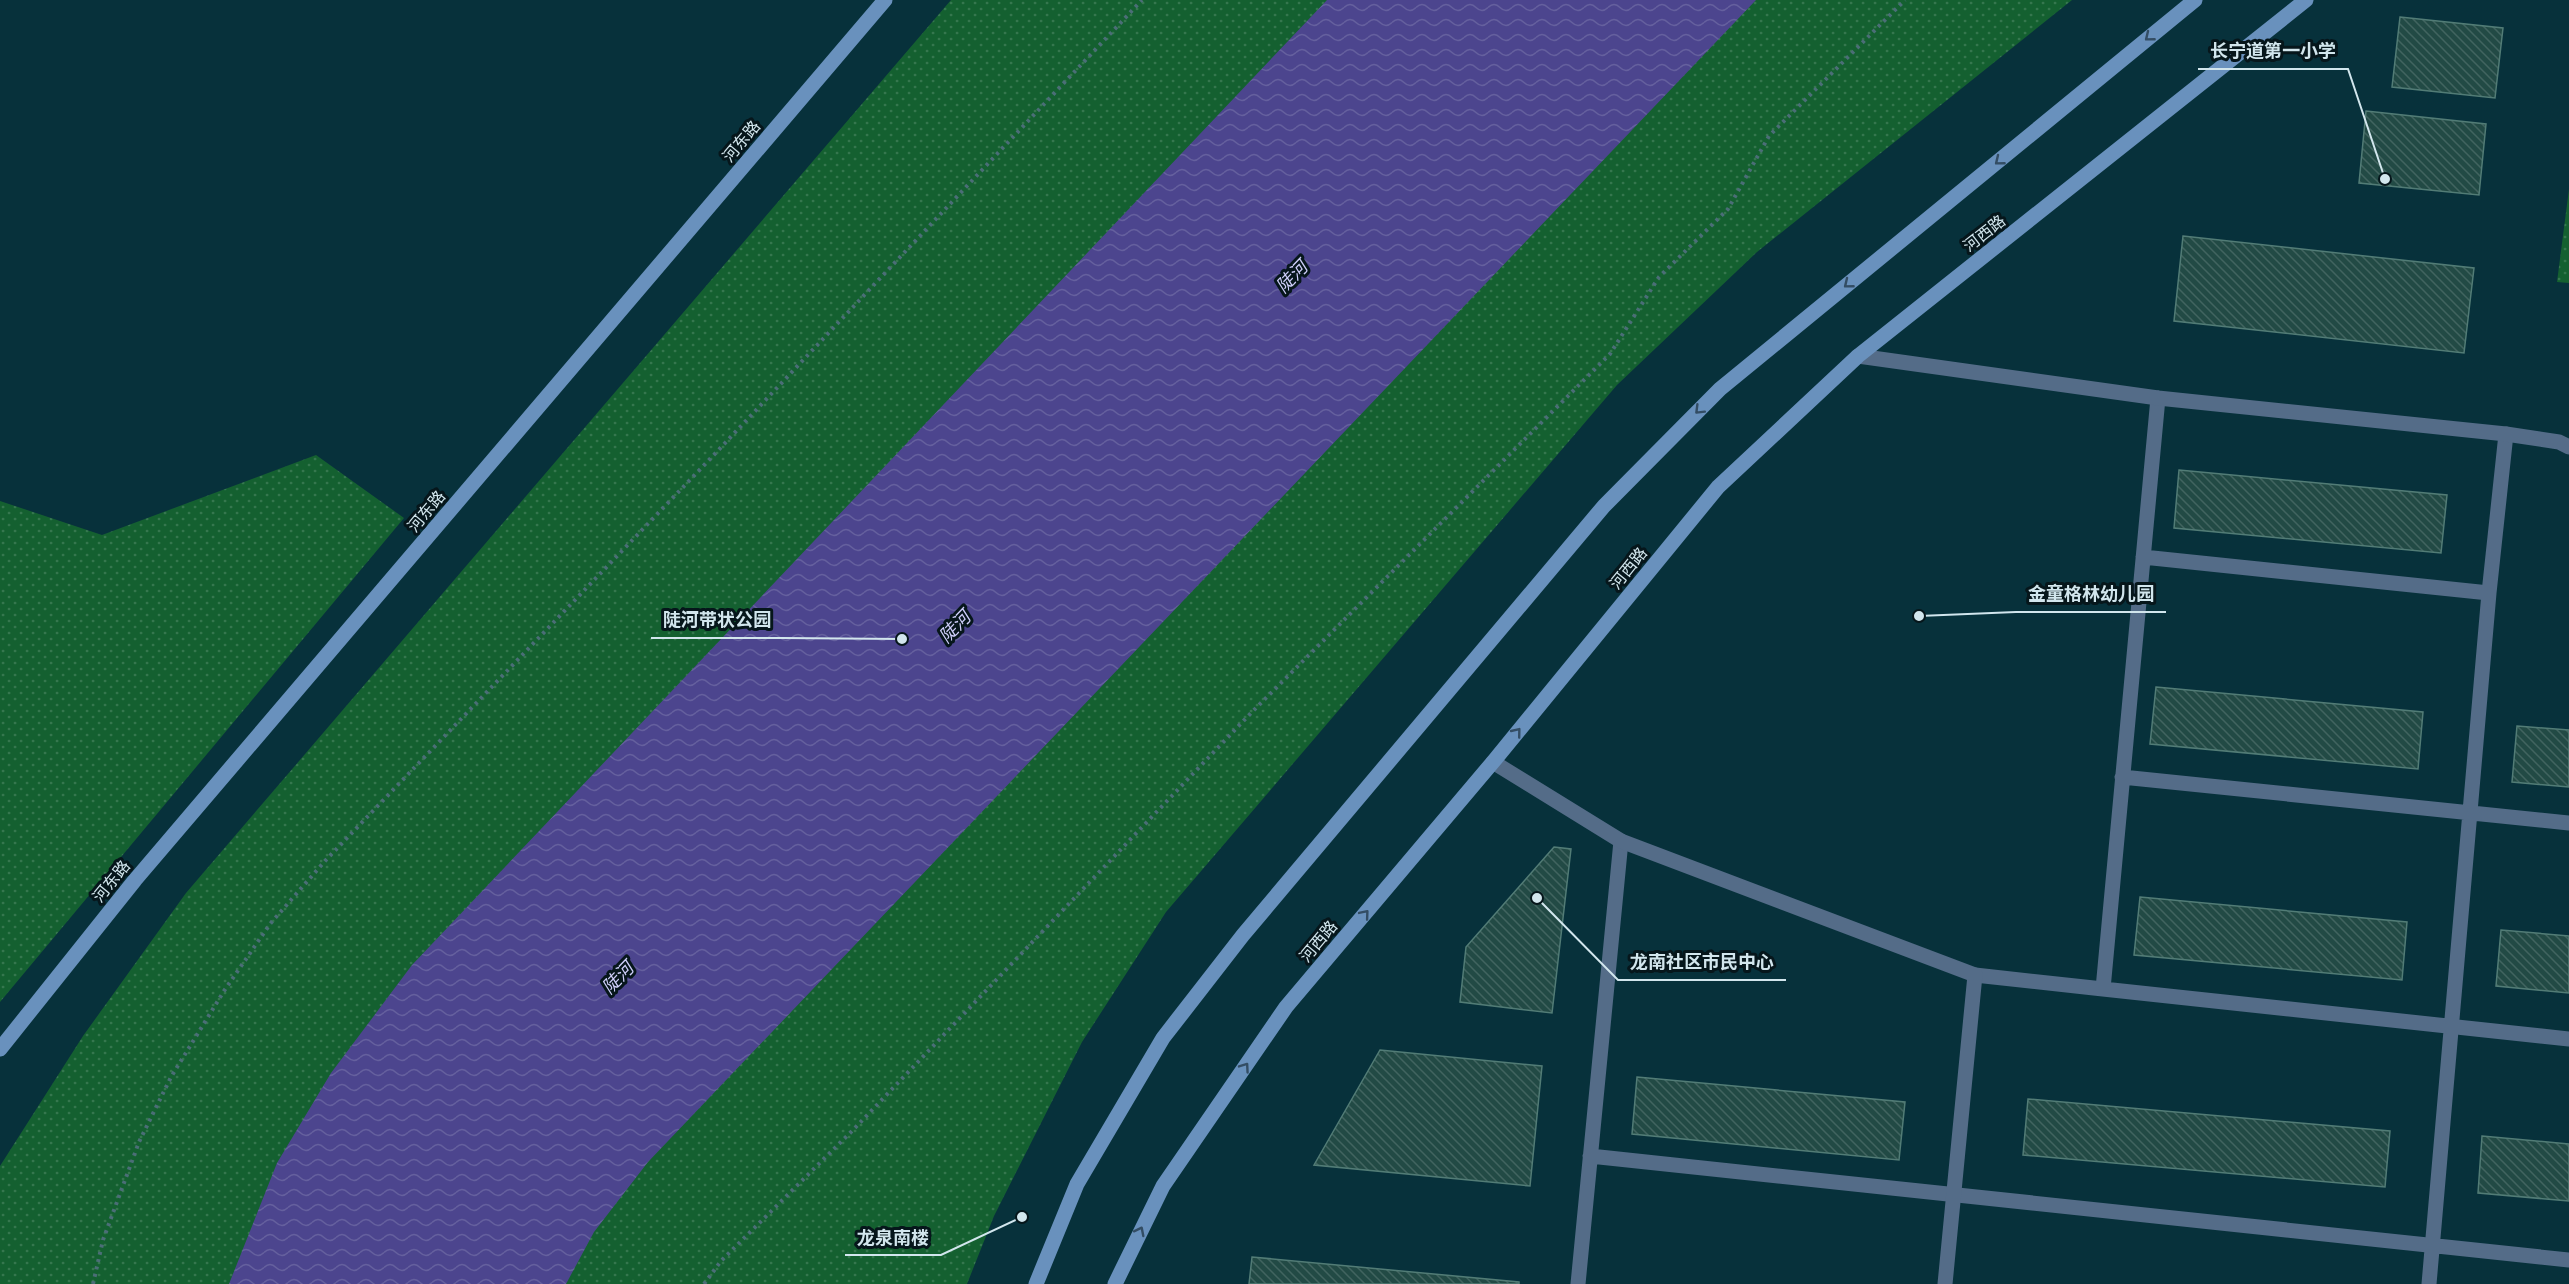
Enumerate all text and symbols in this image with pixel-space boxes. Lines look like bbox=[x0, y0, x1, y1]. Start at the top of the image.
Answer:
one-way arrow bbox=[2145, 30, 2156, 41]
callout: 长宁道第一小学 bbox=[2198, 33, 2348, 69]
text: 长宁道第一小学 bbox=[2210, 40, 2336, 62]
street label: 河东路 bbox=[719, 117, 764, 166]
one-way arrow bbox=[1994, 153, 2005, 164]
street label: 河西路 bbox=[1960, 211, 2009, 256]
water label: 陡河 bbox=[1272, 254, 1315, 298]
one-way arrow bbox=[1844, 277, 1855, 288]
one-way arrow bbox=[1695, 403, 1706, 414]
street label: 河东路 bbox=[404, 487, 449, 536]
street label: 河西路 bbox=[1606, 544, 1651, 593]
callout: 金童格林幼儿园 bbox=[2016, 576, 2166, 612]
text: 金童格林幼儿园 bbox=[2028, 583, 2154, 605]
callout: 陡河带状公园 bbox=[651, 602, 783, 638]
water label: 陡河 bbox=[935, 604, 978, 648]
text: 陡河带状公园 bbox=[663, 609, 771, 631]
one-way arrow bbox=[1510, 728, 1521, 739]
street label: 河东路 bbox=[89, 857, 134, 906]
one-way arrow bbox=[1358, 910, 1369, 921]
street label: 河西路 bbox=[1296, 917, 1341, 966]
callout: 龙南社区市民中心 bbox=[1618, 944, 1786, 980]
text: 龙南社区市民中心 bbox=[1630, 951, 1774, 973]
water label: 陡河 bbox=[598, 955, 641, 999]
one-way arrow bbox=[1238, 1063, 1249, 1074]
callout: 龙泉南楼 bbox=[845, 1219, 941, 1255]
text: 龙泉南楼 bbox=[857, 1227, 929, 1249]
one-way arrow bbox=[1133, 1227, 1145, 1238]

